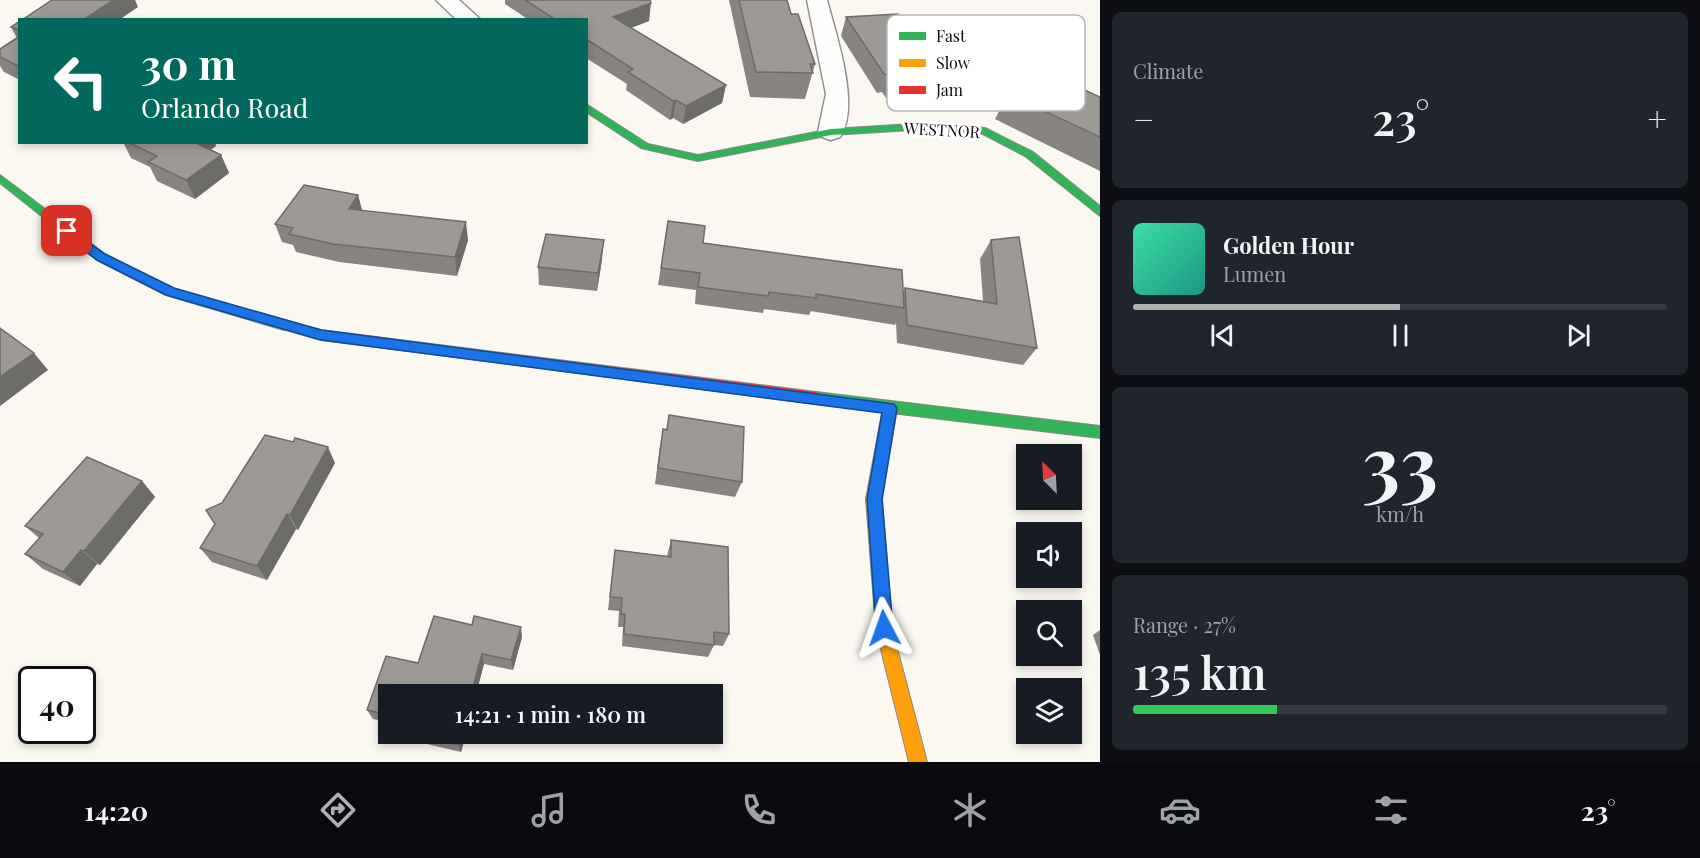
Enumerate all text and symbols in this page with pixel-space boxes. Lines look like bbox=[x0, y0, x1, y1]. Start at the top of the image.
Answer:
legend bbox=[887, 15, 1085, 111]
text: Fast bbox=[936, 25, 966, 46]
text: 30 m bbox=[141, 35, 236, 91]
icon: left bbox=[42, 42, 120, 120]
text: Slow bbox=[936, 52, 971, 73]
text: Climate bbox=[1133, 57, 1203, 84]
text: Jam bbox=[935, 79, 963, 100]
text: 23° bbox=[1372, 87, 1430, 147]
text: Orlando Road bbox=[141, 89, 308, 125]
text: − bbox=[1133, 96, 1154, 140]
text: + bbox=[1648, 96, 1667, 140]
street label: WESTNOR bbox=[902, 117, 981, 142]
pin bbox=[41, 205, 92, 256]
icon: arrive bbox=[50, 214, 83, 247]
text: Golden Hour bbox=[1223, 230, 1354, 260]
text: Lumen bbox=[1223, 260, 1286, 287]
icon: previous bbox=[1206, 319, 1239, 352]
icon: pause bbox=[1384, 319, 1417, 352]
icon: next bbox=[1562, 319, 1595, 352]
text: 33 bbox=[1362, 409, 1438, 513]
north arrow bbox=[1016, 444, 1082, 510]
map controls bbox=[1016, 444, 1082, 744]
text: km/h bbox=[1376, 500, 1424, 527]
button: sound bbox=[1016, 522, 1082, 588]
position arrow bbox=[852, 596, 916, 660]
button: search bbox=[1016, 600, 1082, 666]
text: Range · 27% bbox=[1133, 611, 1236, 638]
text: 135 km bbox=[1133, 641, 1267, 701]
speed limit sign: 40 bbox=[18, 666, 96, 744]
button: layers bbox=[1016, 678, 1082, 744]
text: 14:21 · 1 min · 180 m bbox=[455, 699, 646, 729]
icon: directions bbox=[317, 789, 359, 831]
icon: music bbox=[528, 789, 570, 831]
icon: phone bbox=[738, 789, 780, 831]
icon: climate bbox=[949, 789, 991, 831]
icon: car bbox=[1159, 789, 1201, 831]
icon: filters bbox=[1370, 789, 1412, 831]
text: 14:20 bbox=[84, 792, 148, 828]
text: 23° bbox=[1581, 792, 1616, 828]

